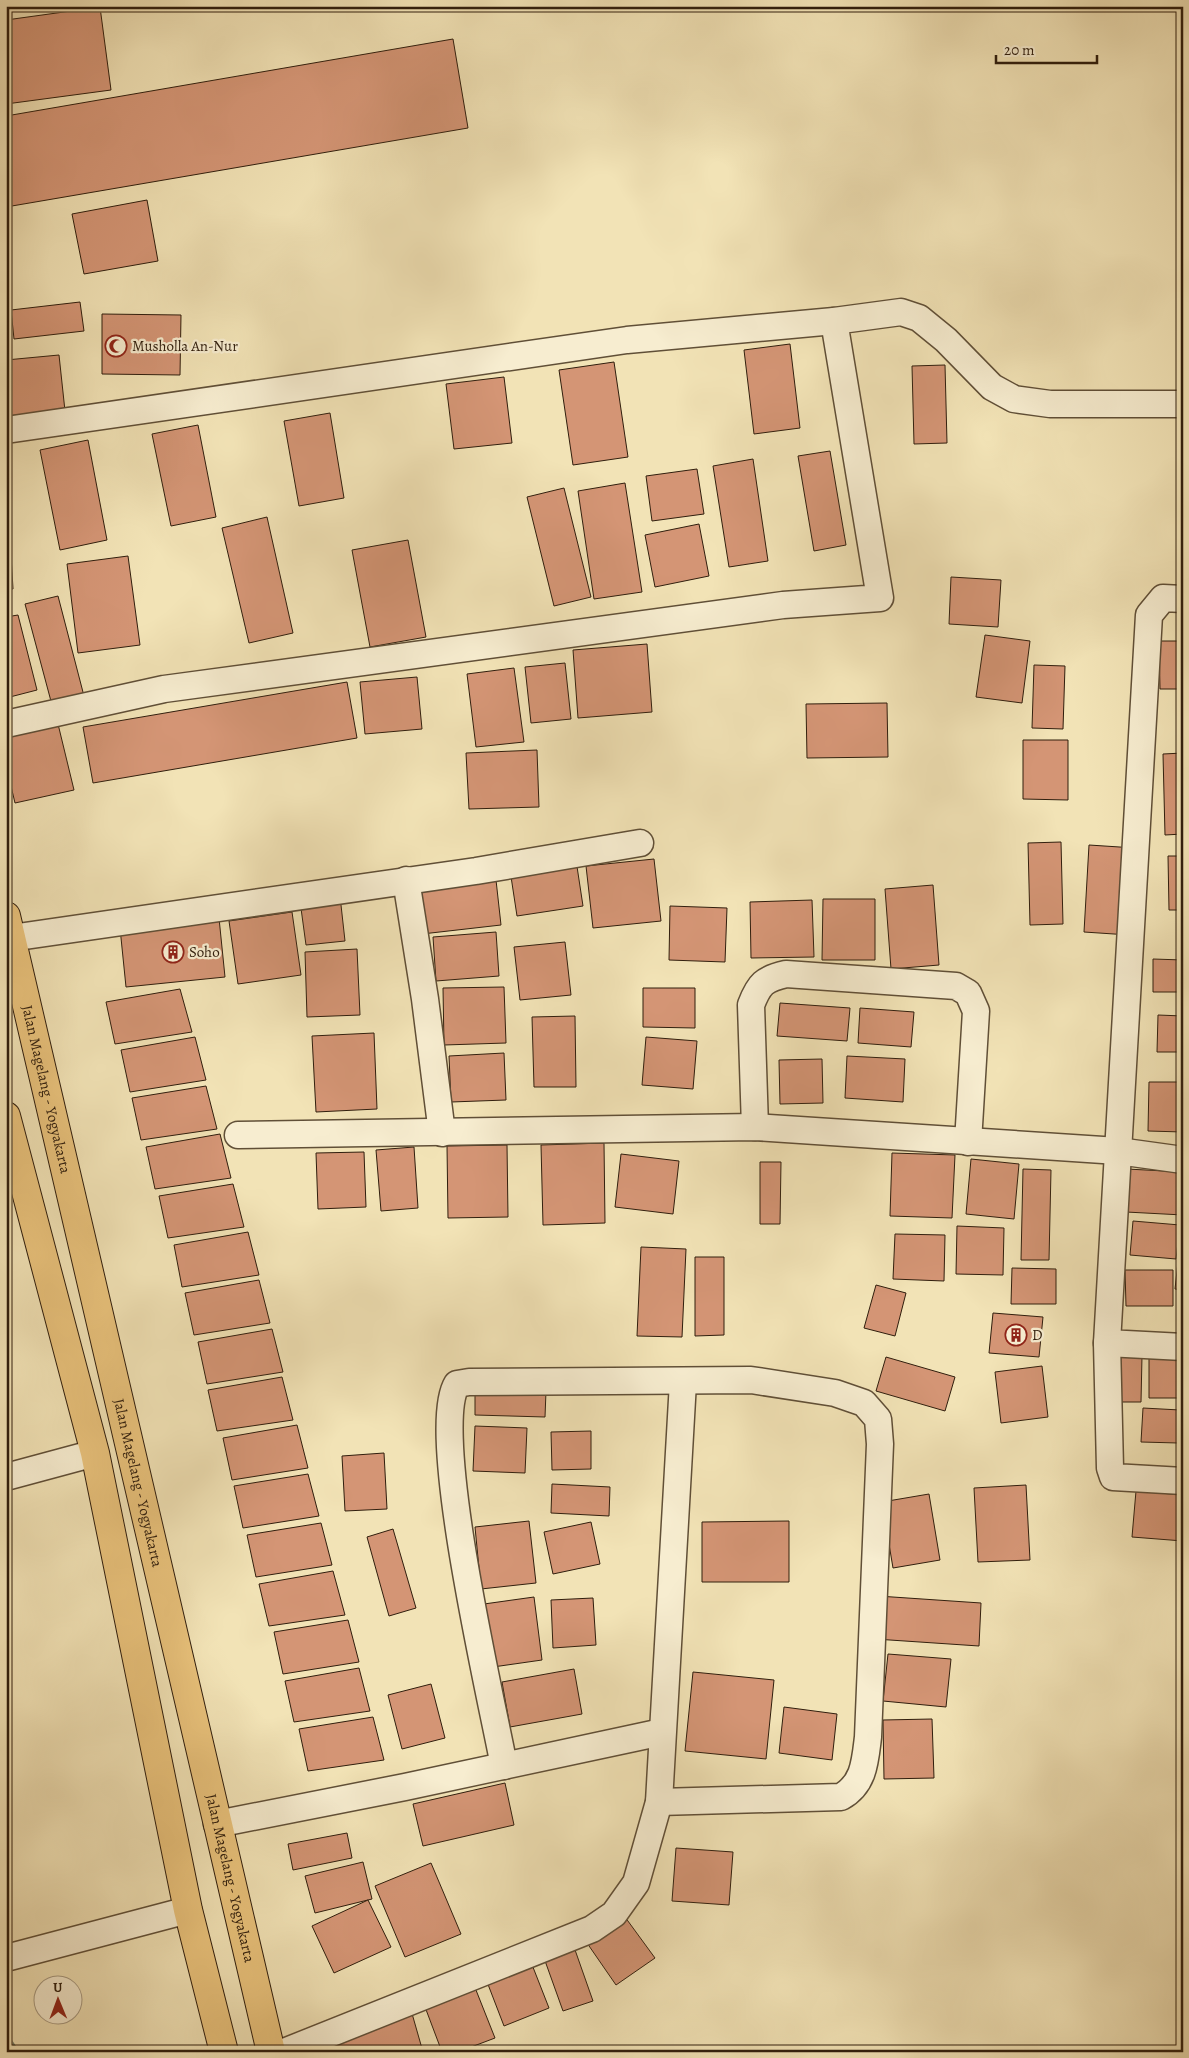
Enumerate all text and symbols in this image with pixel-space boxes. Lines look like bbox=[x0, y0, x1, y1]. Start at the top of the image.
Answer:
scale bar bbox=[996, 32, 1098, 64]
text: 20 m bbox=[1004, 40, 1035, 60]
mosque icon: Musholla An-Nur bbox=[104, 334, 128, 358]
place label: Musholla An-Nur bbox=[132, 336, 238, 356]
building icon: Soho bbox=[161, 940, 185, 964]
place label: Soho bbox=[189, 942, 220, 962]
street label: Jalan Magelang - Yogyakarta bbox=[17, 1003, 76, 1176]
building icon: D bbox=[1004, 1323, 1028, 1347]
place label: D bbox=[1032, 1325, 1043, 1345]
street label: Jalan Magelang - Yogyakarta bbox=[109, 1397, 168, 1569]
street label: Jalan Magelang - Yogyakarta bbox=[201, 1792, 260, 1964]
north arrow bbox=[32, 1976, 82, 2026]
text: U bbox=[53, 1978, 63, 1997]

